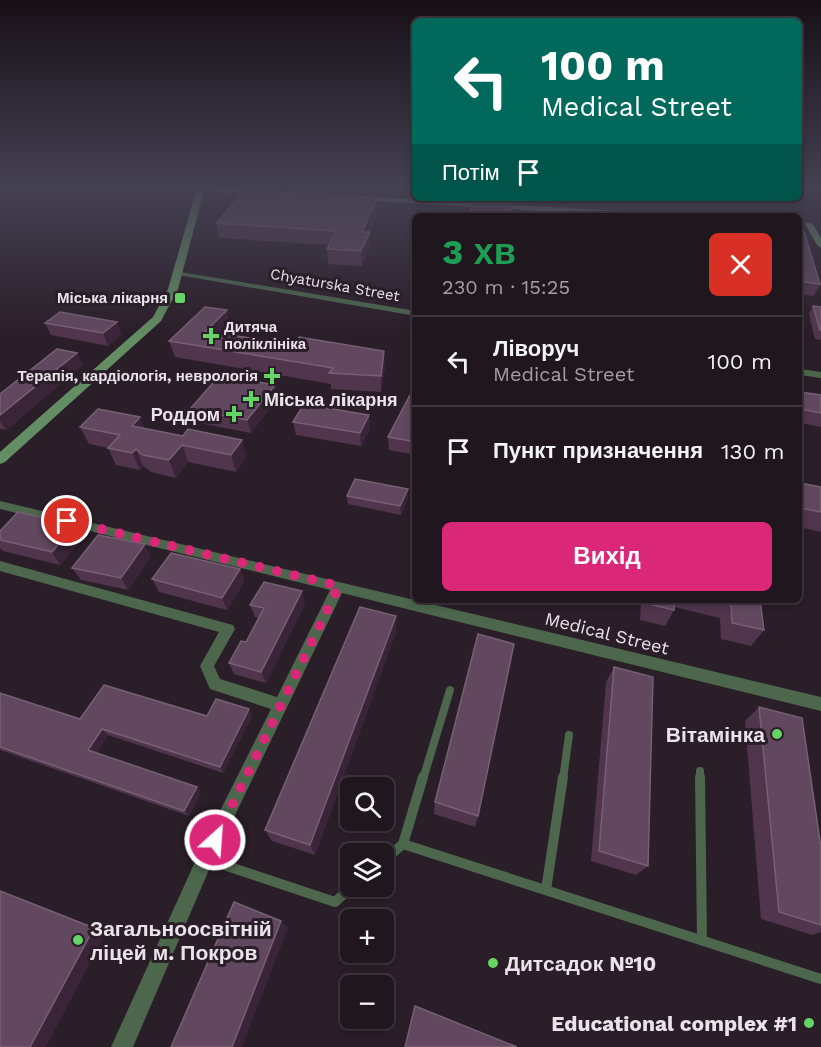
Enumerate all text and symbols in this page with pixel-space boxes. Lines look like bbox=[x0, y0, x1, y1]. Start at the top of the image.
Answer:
text: 100 m bbox=[541, 41, 665, 90]
icon: left bbox=[442, 42, 520, 120]
text: Medical Street bbox=[541, 91, 732, 123]
icon: arrive bbox=[512, 156, 545, 189]
text: Потім bbox=[442, 160, 500, 185]
text: 3 хв bbox=[442, 231, 516, 273]
button: close bbox=[709, 233, 772, 296]
street label: Chyaturska Street bbox=[269, 265, 402, 305]
text: 230 m · 15:25 bbox=[442, 275, 570, 299]
place label: Міська лікарня bbox=[57, 289, 168, 307]
marker: Міська лікарня bbox=[173, 291, 187, 305]
place label: Дитяча поліклініка bbox=[224, 318, 307, 353]
marker: Дитяча поліклініка bbox=[202, 327, 220, 345]
text: Ліворуч bbox=[493, 336, 579, 361]
icon: left bbox=[442, 345, 475, 378]
text: 100 m bbox=[708, 349, 772, 374]
text: Medical Street bbox=[493, 362, 634, 386]
place label: Терапія, кардіологія, неврологія bbox=[17, 367, 258, 385]
marker: Терапія, кардіологія, неврологія bbox=[263, 367, 281, 385]
place label: Мiська лiкарня bbox=[264, 389, 398, 410]
marker: Мiська лiкарня bbox=[242, 390, 260, 408]
place label: Роддом bbox=[151, 404, 220, 425]
marker: Роддом bbox=[225, 405, 243, 423]
icon: arrive bbox=[442, 435, 475, 468]
text: Пункт призначення bbox=[493, 438, 703, 463]
text: 130 m bbox=[721, 439, 785, 464]
pin bbox=[41, 495, 92, 546]
icon: arrive bbox=[50, 504, 83, 537]
button: Вихід bbox=[442, 522, 772, 591]
street label: Medical Street bbox=[543, 607, 672, 659]
place label: Вітамінка bbox=[666, 722, 765, 747]
marker: Вітамінка bbox=[770, 727, 784, 741]
map controls bbox=[340, 777, 394, 1029]
button: search bbox=[340, 777, 394, 831]
position arrow bbox=[183, 808, 247, 872]
button: layers bbox=[340, 843, 394, 897]
button: + bbox=[340, 909, 394, 963]
place label: Загальноосвітній ліцей м. Покров bbox=[90, 916, 272, 965]
marker: Загальноосвітній ліцей м. Покров bbox=[71, 933, 85, 947]
place label: Дитсадок №10 bbox=[505, 951, 656, 976]
marker: Дитсадок №10 bbox=[486, 956, 500, 970]
button: − bbox=[340, 975, 394, 1029]
place label: Educational complex #1 bbox=[551, 1011, 797, 1036]
marker: Educational complex #1 bbox=[802, 1016, 816, 1030]

